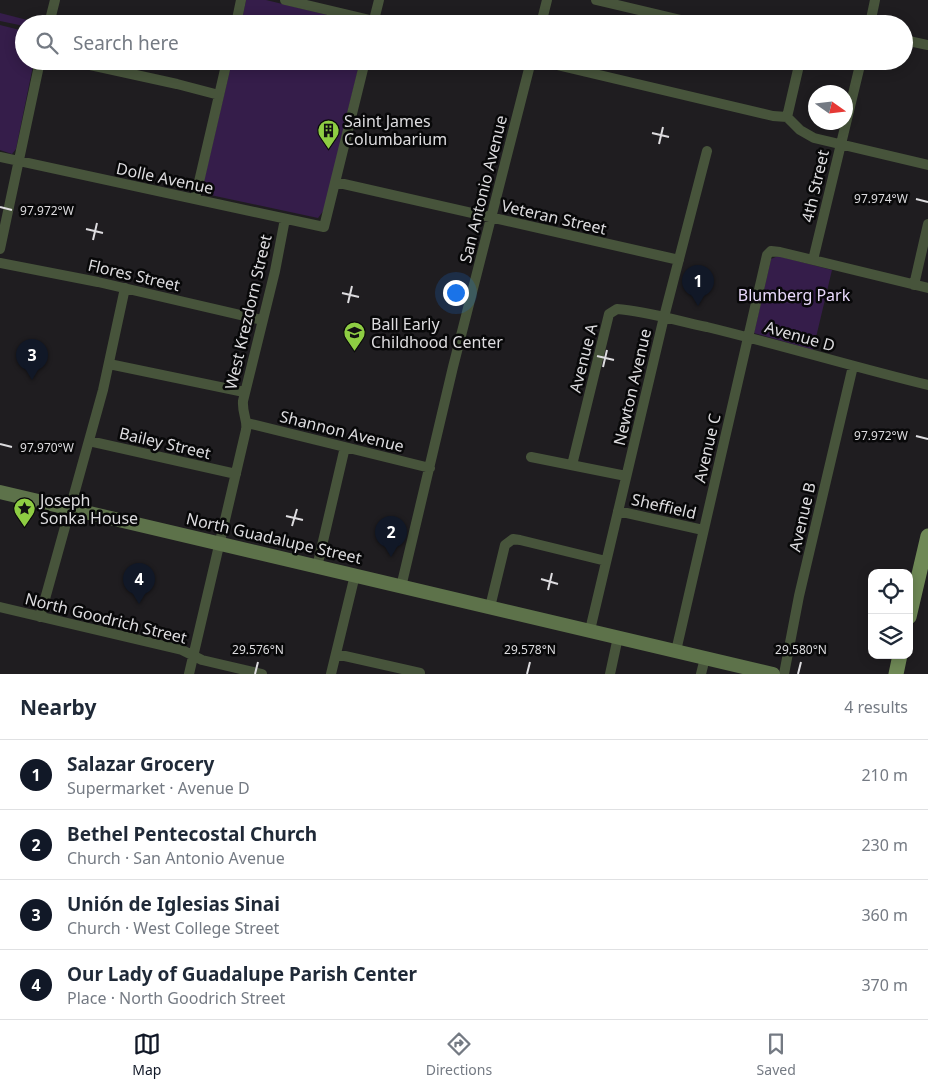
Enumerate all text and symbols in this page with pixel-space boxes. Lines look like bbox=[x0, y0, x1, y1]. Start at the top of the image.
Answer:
search box bbox=[15, 15, 913, 70]
icon: search bbox=[33, 29, 61, 57]
text: Search here bbox=[73, 30, 179, 56]
north arrow bbox=[808, 85, 853, 130]
place label: Saint James Columbarium bbox=[344, 110, 447, 150]
street label: San Antonio Avenue bbox=[454, 113, 512, 265]
building icon: Saint James Columbarium bbox=[316, 118, 340, 149]
street label: 4th Street bbox=[796, 147, 834, 224]
street label: Dolle Avenue bbox=[114, 157, 216, 199]
text: 97.974°W bbox=[854, 190, 908, 207]
street label: Veteran Street bbox=[499, 194, 609, 240]
text: 97.972°W bbox=[20, 202, 74, 219]
street label: West Krezdorn Street bbox=[219, 232, 277, 392]
street label: Flores Street bbox=[86, 254, 182, 296]
pin: 1 bbox=[682, 265, 714, 306]
your location bbox=[443, 280, 469, 306]
park label: Blumberg Park bbox=[738, 284, 851, 306]
place label: Ball Early Childhood Center bbox=[371, 313, 503, 353]
street label: Avenue D bbox=[762, 315, 838, 357]
street label: Avenue A bbox=[564, 320, 602, 395]
school or university icon: Ball Early Childhood Center bbox=[343, 321, 367, 352]
street label: Newton Avenue bbox=[608, 326, 656, 448]
pin: 3 bbox=[16, 339, 48, 380]
street label: Shannon Avenue bbox=[278, 405, 406, 457]
street label: Avenue C bbox=[688, 411, 726, 485]
street label: Bailey Street bbox=[117, 422, 213, 464]
text: 97.972°W bbox=[854, 427, 908, 444]
text: 97.970°W bbox=[20, 439, 74, 456]
street label: Avenue B bbox=[783, 480, 821, 554]
street label: Sheffield bbox=[629, 488, 699, 524]
place label: Joseph Sonka House bbox=[38, 489, 138, 529]
place icon: Joseph Sonka House bbox=[12, 497, 36, 528]
street label: North Guadalupe Street bbox=[184, 507, 364, 569]
pin: 2 bbox=[375, 516, 407, 557]
pin: 4 bbox=[123, 563, 155, 604]
map controls bbox=[868, 569, 913, 659]
button: locate bbox=[868, 569, 913, 614]
street label: North Goodrich Street bbox=[23, 587, 190, 649]
button: layers bbox=[868, 614, 913, 659]
text: 29.576°N bbox=[232, 641, 284, 658]
text: 29.578°N bbox=[504, 641, 556, 658]
text: 29.580°N bbox=[775, 641, 827, 658]
text: Nearby bbox=[20, 693, 96, 721]
text: 4 results bbox=[844, 696, 908, 718]
text: Salazar Grocery bbox=[67, 751, 214, 777]
text: 1 bbox=[31, 764, 41, 786]
text: 210 m bbox=[861, 764, 908, 786]
text: Supermarket · Avenue D bbox=[67, 777, 250, 799]
text: Bethel Pentecostal Church bbox=[67, 821, 317, 847]
text: 2 bbox=[31, 834, 41, 856]
text: 230 m bbox=[861, 834, 908, 856]
text: Church · San Antonio Avenue bbox=[67, 847, 285, 869]
text: Unión de Iglesias Sinai bbox=[67, 891, 280, 917]
text: 3 bbox=[31, 904, 41, 926]
text: 360 m bbox=[861, 904, 908, 926]
text: Church · West College Street bbox=[67, 917, 279, 939]
text: Our Lady of Guadalupe Parish Center bbox=[67, 961, 417, 987]
text: 4 bbox=[31, 974, 41, 996]
text: 370 m bbox=[861, 974, 908, 996]
text: Place · North Goodrich Street bbox=[67, 987, 285, 1009]
tab: Map bbox=[132, 1030, 161, 1079]
tab: Directions bbox=[426, 1030, 492, 1079]
tab: Saved bbox=[757, 1030, 796, 1079]

